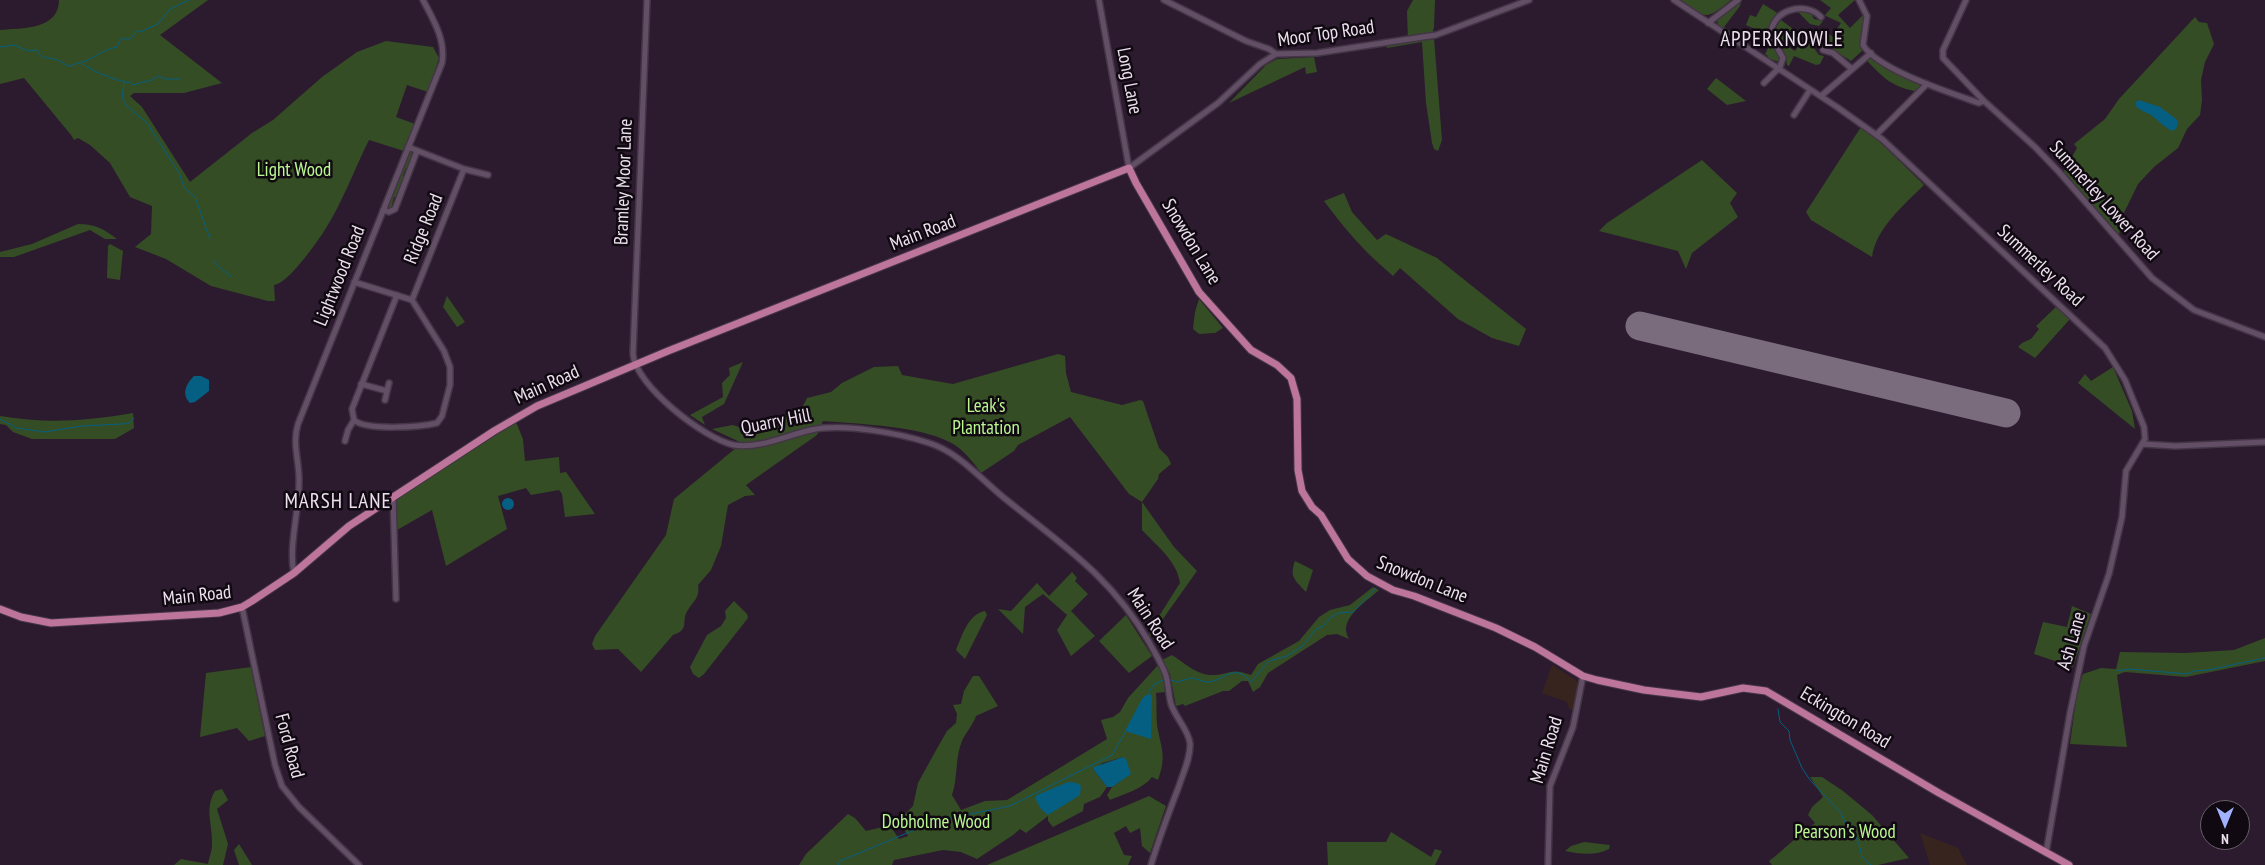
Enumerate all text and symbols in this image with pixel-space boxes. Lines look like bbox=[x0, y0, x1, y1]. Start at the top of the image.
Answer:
street label: Moor Top Road bbox=[1276, 16, 1376, 52]
district label: APPERKNOWLE bbox=[1719, 27, 1845, 53]
street label: Long Lane bbox=[1111, 46, 1147, 116]
street label: Bramley Moor Lane bbox=[610, 118, 638, 246]
street label: Summerley Lower Road bbox=[2044, 137, 2164, 265]
park label: Light Wood bbox=[257, 160, 331, 182]
street label: Ridge Road bbox=[400, 190, 448, 268]
street label: Snowdon Lane bbox=[1157, 195, 1225, 289]
street label: Main Road bbox=[887, 210, 959, 256]
street label: Summerley Road bbox=[1992, 220, 2088, 312]
street label: Lightwood Road bbox=[310, 223, 370, 329]
street label: Main Road bbox=[511, 361, 583, 409]
park label: Leak's Plantation bbox=[952, 396, 1020, 440]
street label: Quarry Hill bbox=[739, 404, 813, 440]
district label: MARSH LANE bbox=[283, 489, 393, 515]
street label: Snowdon Lane bbox=[1373, 551, 1471, 609]
street label: Main Road bbox=[162, 581, 232, 611]
street label: Main Road bbox=[1122, 584, 1178, 654]
street label: Ash Lane bbox=[2053, 609, 2091, 673]
street label: Eckington Road bbox=[1796, 682, 1894, 754]
street label: Ford Road bbox=[269, 711, 309, 781]
street label: Main Road bbox=[1526, 714, 1568, 786]
north arrow bbox=[2200, 800, 2250, 850]
park label: Dobholme Wood bbox=[882, 812, 990, 834]
park label: Pearson's Wood bbox=[1794, 822, 1896, 844]
text: N bbox=[2221, 830, 2229, 848]

